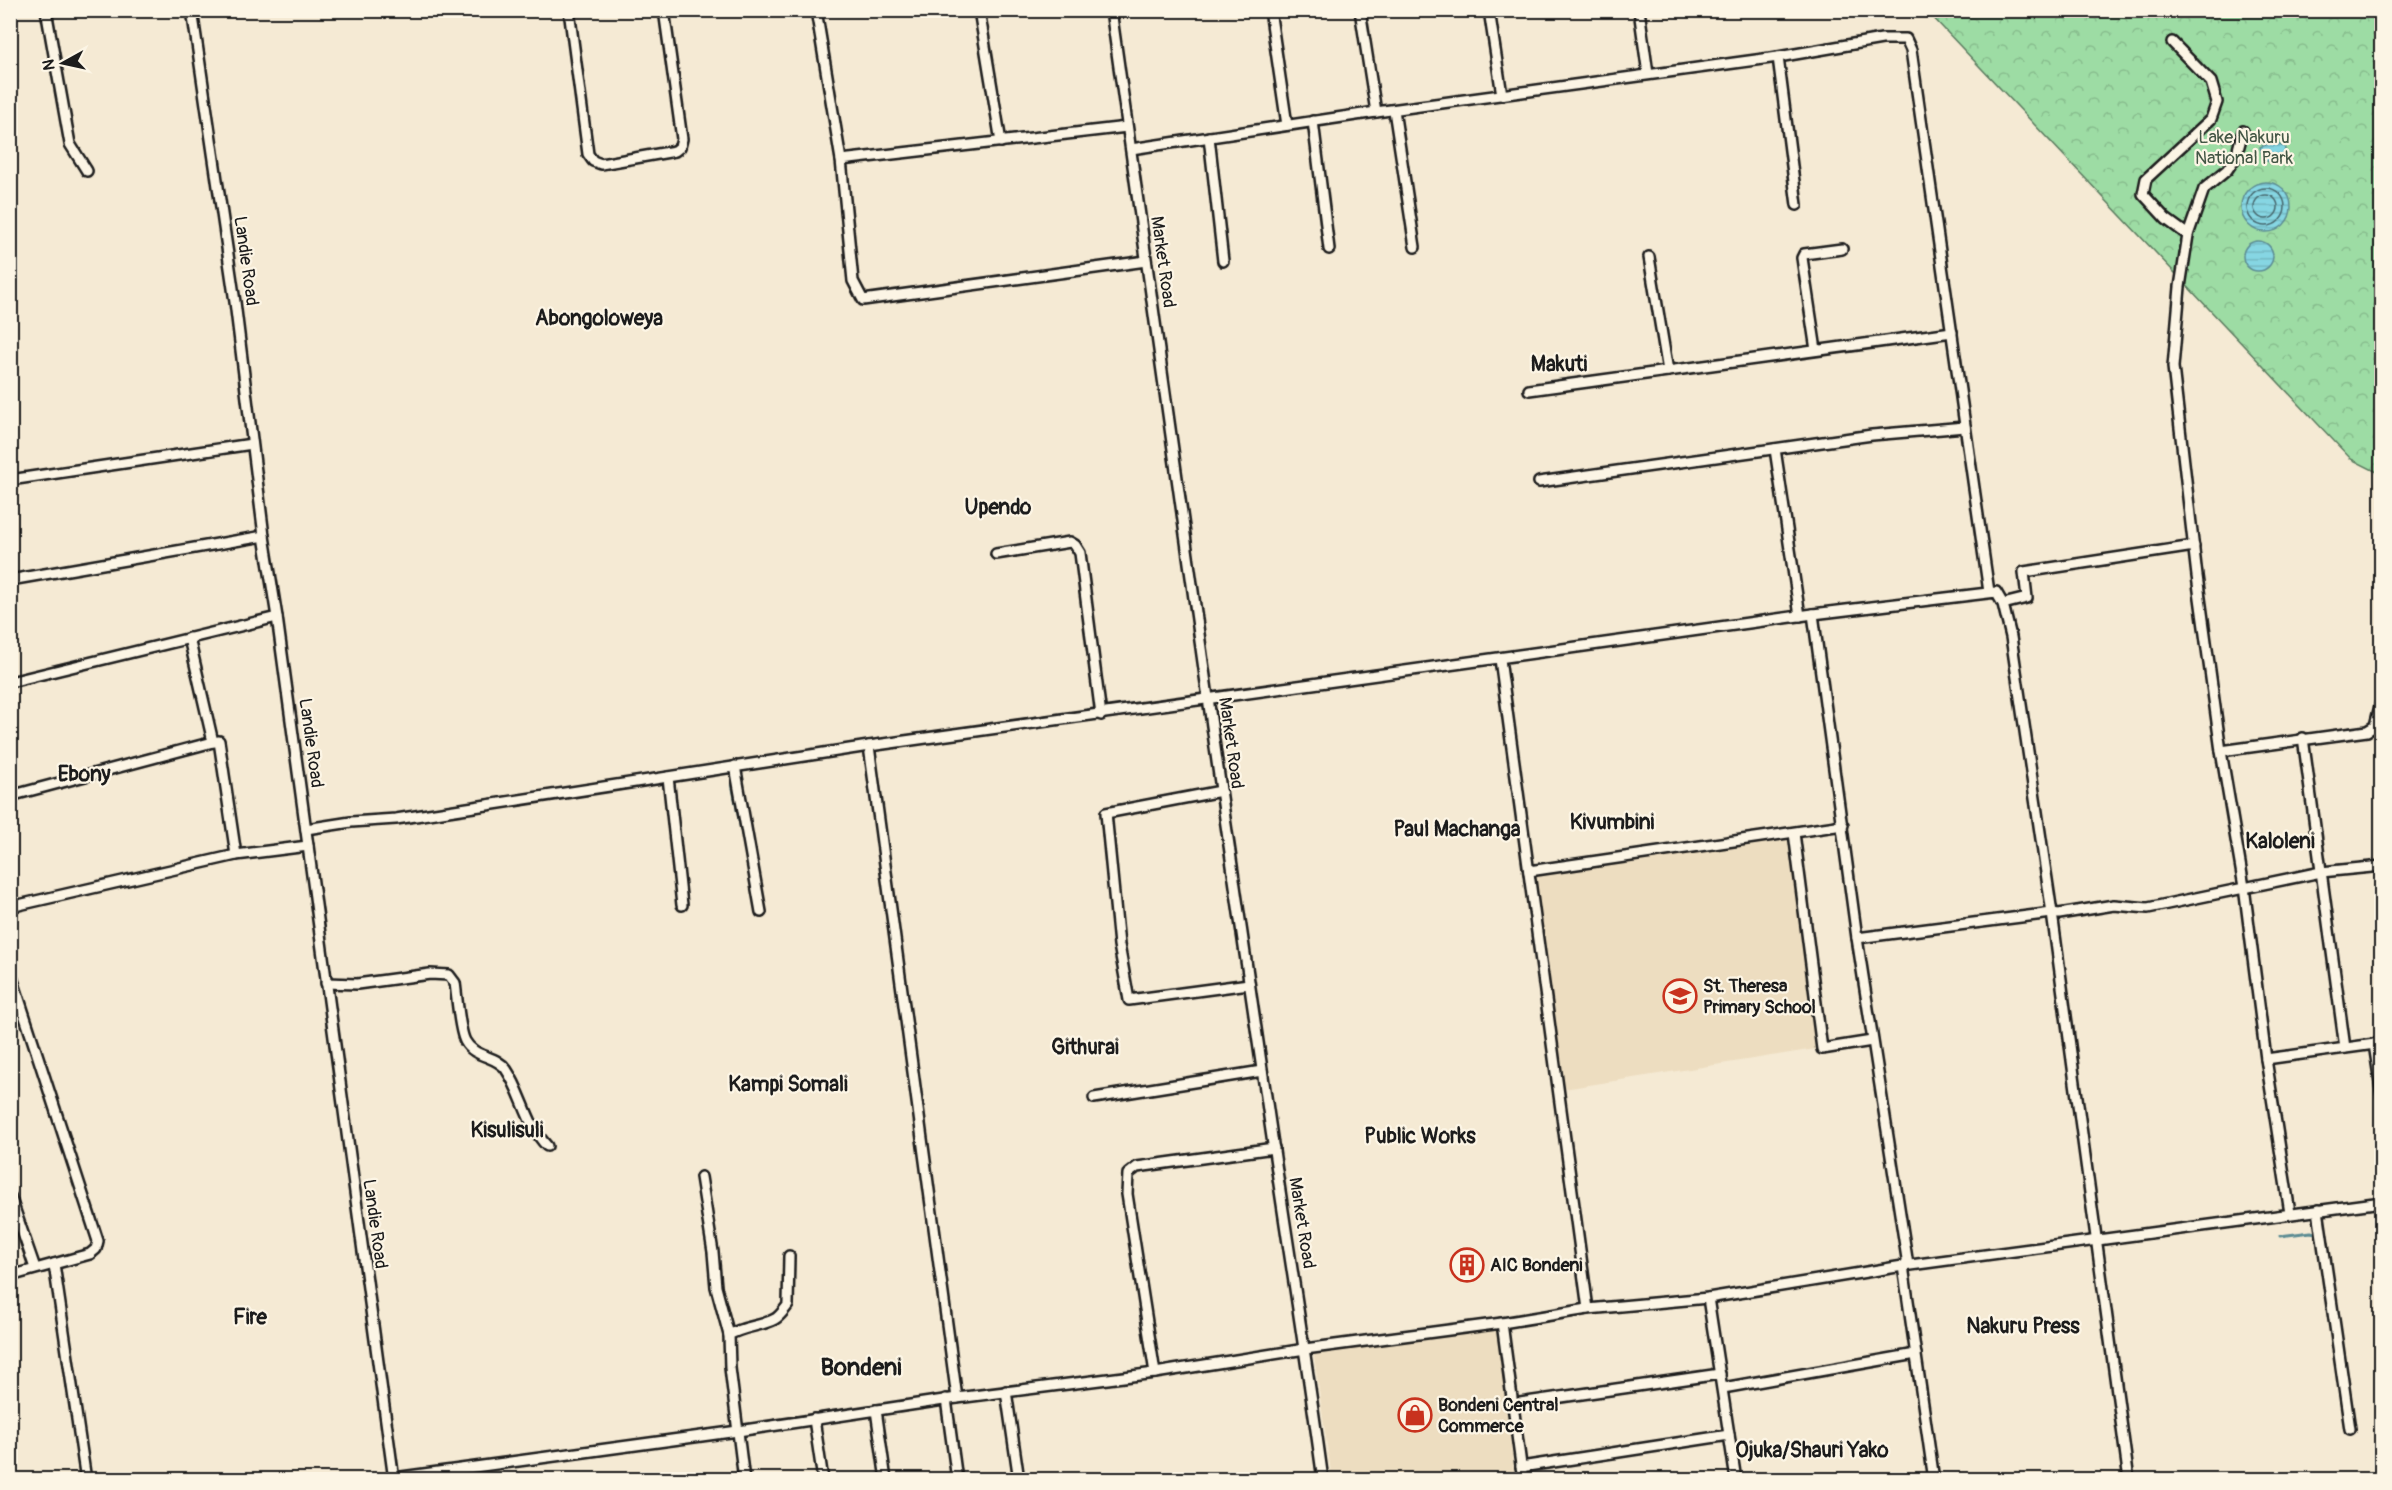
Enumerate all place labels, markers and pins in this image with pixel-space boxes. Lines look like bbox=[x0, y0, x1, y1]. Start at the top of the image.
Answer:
place label: St. Theresa Primary School bbox=[1703, 975, 1816, 1019]
school or university icon: St. Theresa Primary School bbox=[1662, 978, 1698, 1014]
building icon: AIC Bondeni bbox=[1449, 1247, 1485, 1283]
place label: AIC Bondeni bbox=[1490, 1254, 1583, 1277]
place label: Bondeni Central Commerce bbox=[1438, 1394, 1559, 1438]
shop icon: Bondeni Central Commerce bbox=[1397, 1397, 1433, 1433]

